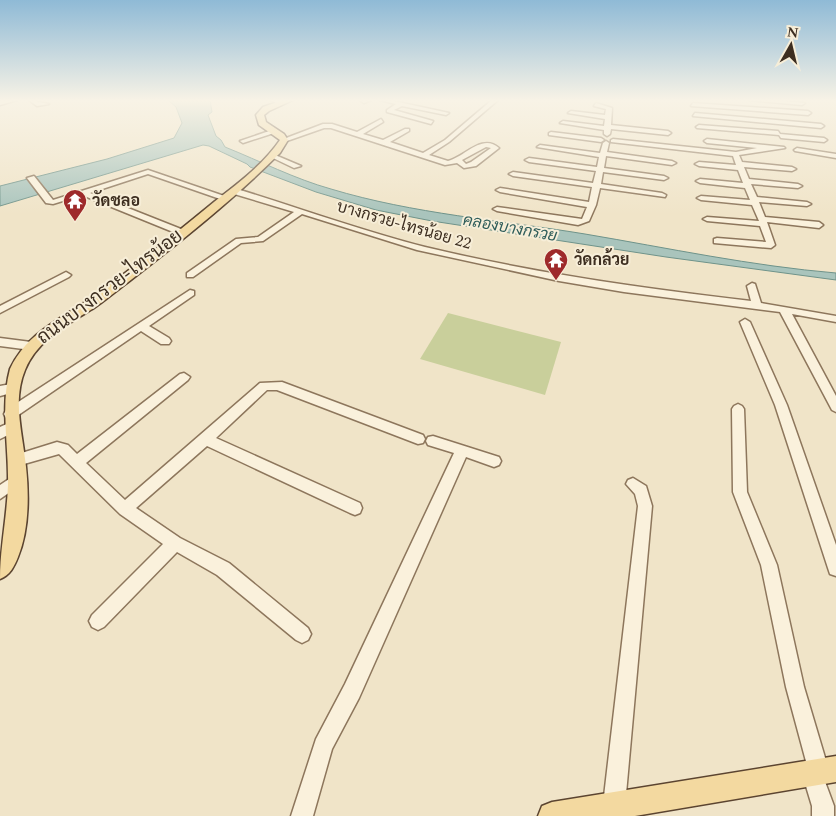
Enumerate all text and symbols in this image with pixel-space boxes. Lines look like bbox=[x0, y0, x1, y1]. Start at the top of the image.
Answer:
north arrow bbox=[766, 20, 816, 70]
text: N bbox=[786, 21, 800, 44]
temple icon: วัดชลอ bbox=[62, 188, 88, 222]
place label: วัดชลอ bbox=[92, 189, 140, 213]
street label: บางกรวย-ไทรน้อย 22 bbox=[334, 194, 474, 256]
water label: คลองบางกรวย bbox=[461, 208, 559, 248]
street label: ถนนบางกรวย-ไทรน้อย bbox=[31, 222, 189, 352]
temple icon: วัดกล้วย bbox=[543, 247, 569, 281]
place label: วัดกล้วย bbox=[574, 248, 630, 272]

